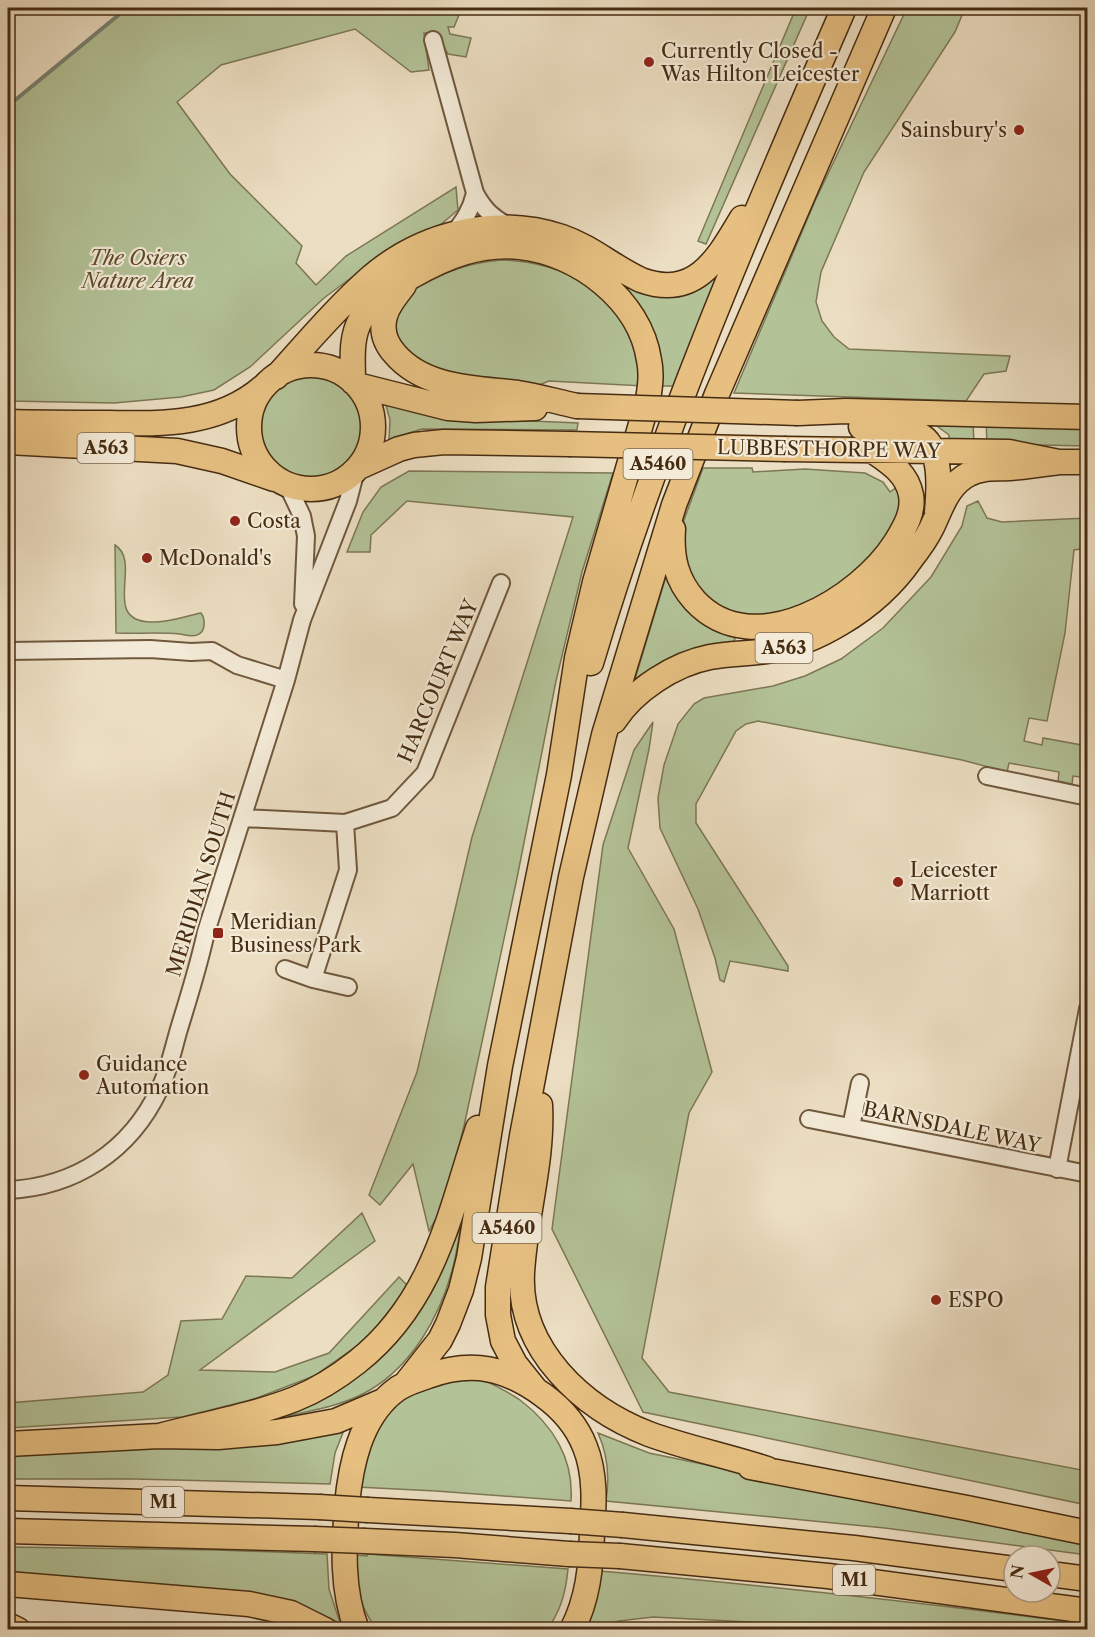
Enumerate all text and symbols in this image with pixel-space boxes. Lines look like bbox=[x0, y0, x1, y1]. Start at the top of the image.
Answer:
place label: Currently Closed - Was Hilton Leicester bbox=[660, 39, 860, 86]
marker: Currently Closed - Was Hilton Leicester bbox=[642, 55, 656, 69]
place label: Sainsbury's bbox=[900, 118, 1007, 142]
marker: Sainsbury's bbox=[1012, 123, 1026, 137]
park label: The Osiers Nature Area bbox=[80, 246, 194, 293]
road number: A563 bbox=[78, 433, 134, 463]
street label: LUBBESTHORPE WAY bbox=[717, 435, 942, 463]
road number: A5460 bbox=[624, 449, 692, 479]
place label: Costa bbox=[247, 509, 301, 533]
marker: Costa bbox=[228, 514, 242, 528]
place label: McDonald's bbox=[159, 546, 272, 570]
marker: McDonald's bbox=[140, 551, 154, 565]
street label: HARCOURT WAY bbox=[393, 595, 484, 766]
road number: A563 bbox=[756, 633, 812, 663]
street label: MERIDIAN SOUTH bbox=[161, 789, 241, 979]
place label: Leicester Marriott bbox=[910, 858, 998, 905]
marker: Leicester Marriott bbox=[891, 875, 905, 889]
place label: Meridian Business Park bbox=[230, 910, 362, 957]
marker: Meridian Business Park bbox=[211, 926, 225, 940]
place label: Guidance Automation bbox=[95, 1052, 210, 1099]
marker: Guidance Automation bbox=[77, 1068, 91, 1082]
street label: BARNSDALE WAY bbox=[861, 1096, 1044, 1158]
road number: A5460 bbox=[472, 1213, 542, 1243]
place label: ESPO bbox=[948, 1288, 1004, 1312]
marker: ESPO bbox=[929, 1293, 943, 1307]
road number: M1 bbox=[142, 1487, 184, 1517]
north arrow bbox=[1002, 1544, 1062, 1604]
text: N bbox=[1006, 1563, 1028, 1580]
road number: M1 bbox=[833, 1565, 875, 1595]

